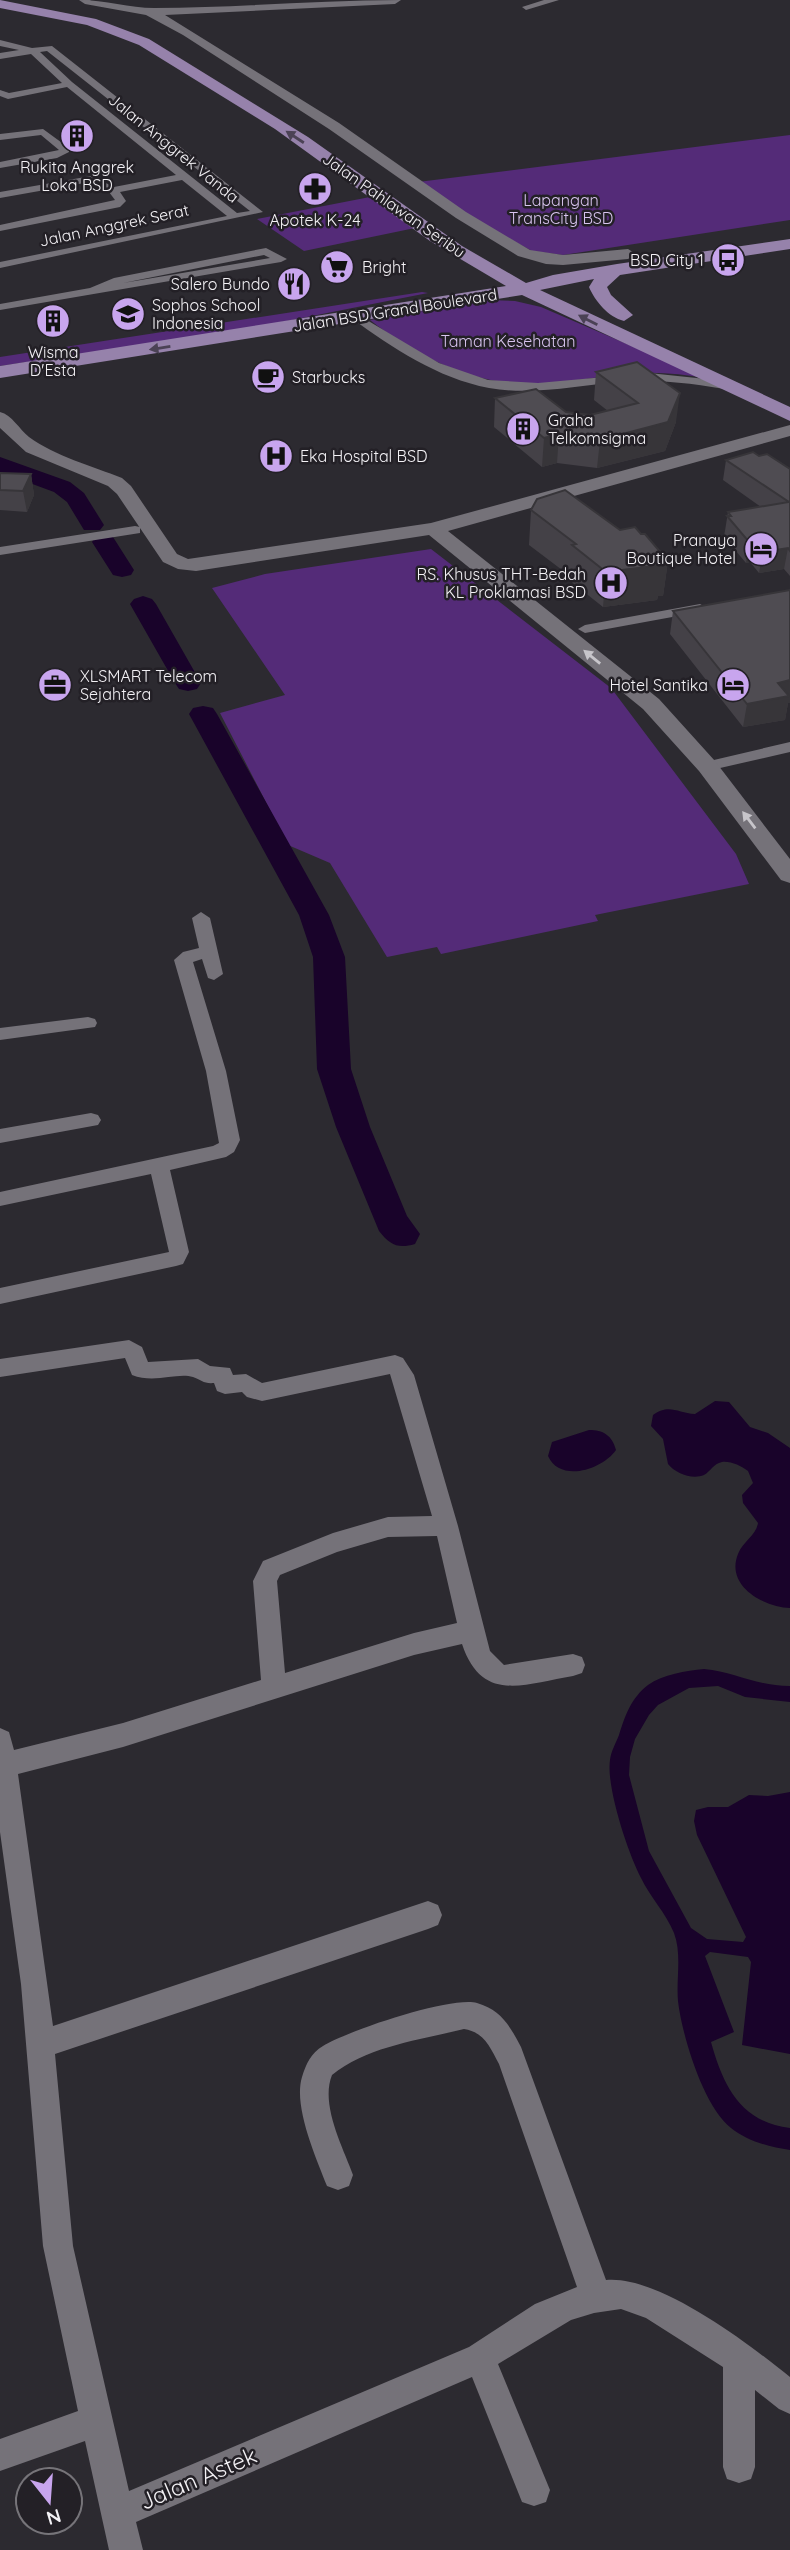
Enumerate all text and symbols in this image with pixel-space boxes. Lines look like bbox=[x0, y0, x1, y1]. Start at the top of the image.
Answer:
street label: Jalan Anggrek Vanda bbox=[105, 89, 243, 207]
building icon: Rukita Anggrek Loka BSD bbox=[58, 117, 96, 155]
one-way arrow bbox=[286, 130, 305, 143]
street label: Jalan Pahlawan Seribu bbox=[319, 148, 469, 262]
place label: Rukita Anggrek Loka BSD bbox=[20, 157, 134, 195]
pharmacy icon: Apotek K-24 bbox=[296, 170, 334, 208]
park label: Lapangan TransCity BSD bbox=[509, 190, 613, 228]
street label: Jalan Anggrek Serat bbox=[37, 199, 191, 251]
place label: Apotek K-24 bbox=[269, 210, 361, 230]
bus stop icon: BSD City 1 bbox=[709, 241, 747, 279]
supermarket icon: Bright bbox=[318, 248, 356, 286]
place label: BSD City 1 bbox=[630, 250, 704, 270]
place label: Bright bbox=[362, 257, 407, 277]
restaurant icon: Salero Bundo bbox=[275, 265, 313, 303]
place label: Salero Bundo bbox=[171, 274, 270, 294]
street label: Jalan BSD Grand Boulevard bbox=[291, 284, 499, 336]
school or university icon: Sophos School Indonesia bbox=[109, 295, 147, 333]
place label: Sophos School Indonesia bbox=[152, 295, 260, 333]
building icon: Wisma D'Esta bbox=[34, 302, 72, 340]
one-way arrow bbox=[578, 314, 598, 325]
park label: Taman Kesehatan bbox=[441, 331, 575, 351]
place label: Wisma D'Esta bbox=[28, 342, 78, 380]
one-way arrow bbox=[149, 343, 171, 354]
cafe icon: Starbucks bbox=[249, 358, 287, 396]
place label: Starbucks bbox=[292, 367, 365, 387]
building icon: Graha Telkomsigma bbox=[504, 410, 542, 448]
place label: Graha Telkomsigma bbox=[548, 410, 646, 448]
hospital icon: Eka Hospital BSD bbox=[257, 437, 295, 475]
place label: Eka Hospital BSD bbox=[300, 446, 428, 466]
place label: Pranaya Boutique Hotel bbox=[627, 530, 736, 568]
hotel icon: Pranaya Boutique Hotel bbox=[742, 530, 780, 568]
place label: RS. Khusus THT-Bedah KL Proklamasi BSD bbox=[417, 564, 586, 602]
hospital icon: RS. Khusus THT-Bedah KL Proklamasi BSD bbox=[592, 564, 630, 602]
one-way arrow bbox=[584, 649, 602, 664]
office icon: XLSMART Telecom Sejahtera bbox=[36, 666, 74, 704]
place label: XLSMART Telecom Sejahtera bbox=[80, 666, 217, 704]
hotel icon: Hotel Santika bbox=[714, 666, 752, 704]
place label: Hotel Santika bbox=[609, 675, 708, 695]
one-way arrow bbox=[741, 812, 756, 830]
street label: Jalan Astek bbox=[135, 2440, 261, 2516]
north arrow bbox=[14, 2466, 84, 2536]
text: N bbox=[44, 2504, 64, 2531]

